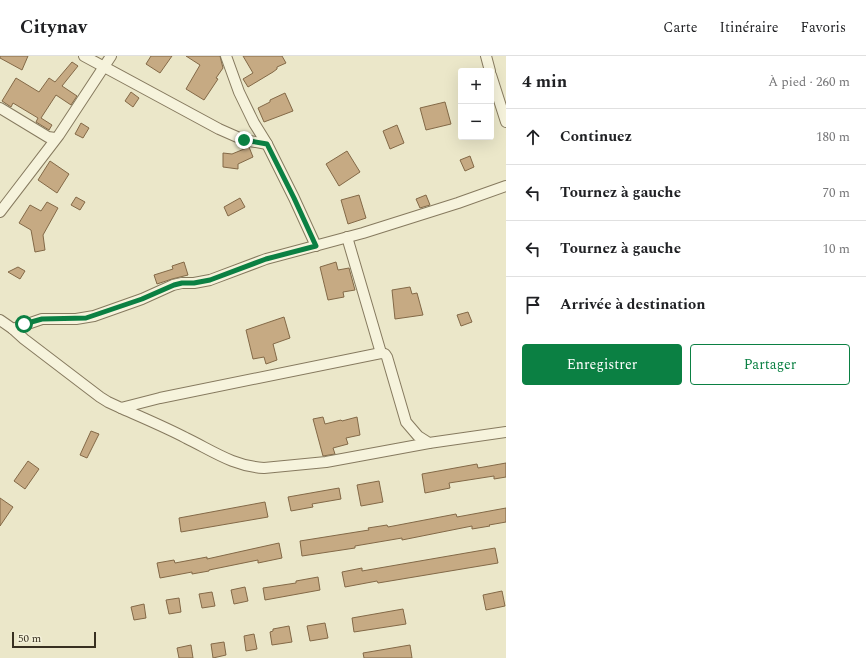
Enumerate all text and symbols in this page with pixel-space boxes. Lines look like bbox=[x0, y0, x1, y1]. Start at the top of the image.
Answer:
text: Citynav bbox=[20, 13, 87, 42]
text: Carte bbox=[663, 17, 698, 38]
text: Itinéraire bbox=[720, 17, 779, 38]
text: Favoris bbox=[801, 17, 846, 38]
map controls bbox=[458, 68, 494, 140]
button: + bbox=[458, 68, 494, 104]
text: 4 min bbox=[522, 69, 567, 95]
text: À pied · 260 m bbox=[768, 72, 850, 92]
button: − bbox=[458, 104, 494, 140]
text: Continuez bbox=[560, 125, 632, 148]
icon: ahead bbox=[522, 126, 544, 148]
text: 180 m bbox=[816, 127, 850, 147]
route end bbox=[235, 131, 253, 149]
text: Tournez à gauche bbox=[560, 181, 681, 204]
icon: left bbox=[522, 182, 544, 204]
text: 70 m bbox=[823, 183, 850, 203]
text: Tournez à gauche bbox=[560, 237, 681, 260]
icon: left bbox=[522, 238, 544, 260]
text: 10 m bbox=[823, 239, 850, 259]
text: Arrivée à destination bbox=[560, 293, 706, 316]
icon: arrive bbox=[522, 294, 544, 316]
route start bbox=[15, 315, 33, 333]
button: Enregistrer bbox=[522, 344, 682, 385]
button: Partager bbox=[690, 344, 850, 385]
scale bar bbox=[12, 630, 96, 649]
text: 50 m bbox=[18, 630, 41, 647]

